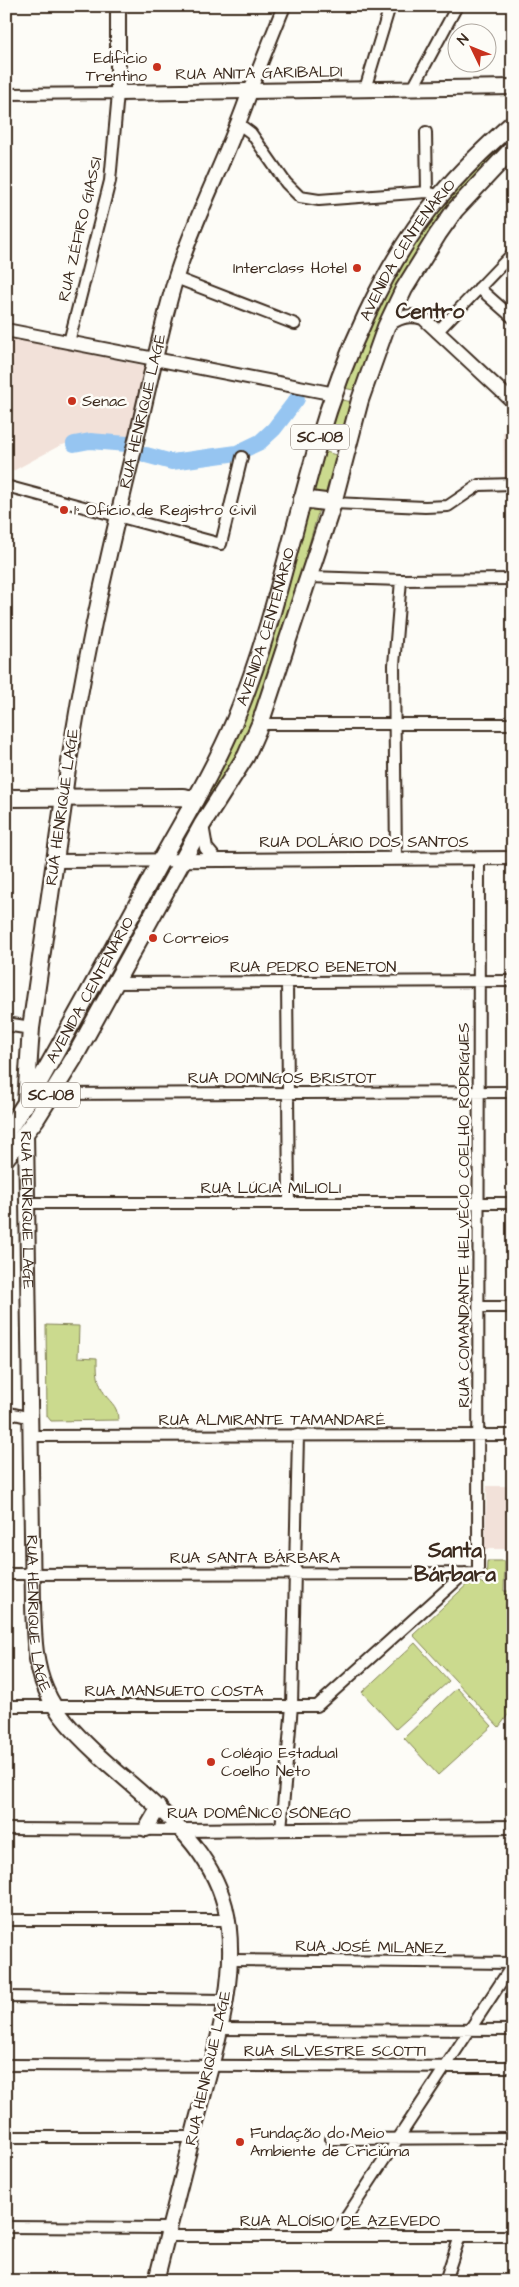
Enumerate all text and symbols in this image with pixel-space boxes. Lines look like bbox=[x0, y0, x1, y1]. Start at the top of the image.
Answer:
north arrow bbox=[446, 22, 496, 72]
text: N bbox=[453, 30, 474, 50]
place label: Edificio Trentino bbox=[86, 47, 147, 87]
marker: Edificio Trentino bbox=[151, 61, 163, 73]
street label: RUA ANITA GARIBALDI bbox=[175, 61, 343, 85]
street label: RUA ZÉFIRO GIASSI bbox=[53, 155, 107, 303]
street label: AVENIDA CENTENÁRIO bbox=[354, 174, 461, 324]
place label: Interclass Hotel bbox=[233, 257, 347, 279]
marker: Interclass Hotel bbox=[351, 262, 363, 274]
district label: Centro bbox=[396, 297, 464, 326]
street label: RUA HENRIQUE LAGE bbox=[114, 331, 172, 491]
place label: Senac bbox=[82, 390, 127, 412]
marker: Senac bbox=[66, 395, 78, 407]
road number: SC-108 bbox=[291, 424, 349, 450]
place label: 1° Ofício de Registro Civil bbox=[74, 499, 256, 522]
marker: 1° Ofício de Registro Civil bbox=[58, 504, 70, 516]
street label: AVENIDA CENTENÁRIO bbox=[231, 545, 300, 709]
street label: RUA HENRIQUE LAGE bbox=[40, 727, 84, 887]
street label: RUA DOLÁRIO DOS SANTOS bbox=[259, 831, 469, 853]
street label: AVENIDA CENTENÁRIO bbox=[41, 913, 139, 1067]
place label: Correios bbox=[163, 927, 229, 949]
marker: Correios bbox=[147, 932, 159, 944]
street label: RUA PEDRO BENETON bbox=[230, 956, 396, 978]
street label: RUA COMANDANTE HELVÉCIO COELHO RODRIGUES bbox=[453, 1022, 475, 1408]
street label: RUA DOMINGOS BRISTOT bbox=[188, 1067, 376, 1089]
road number: SC-108 bbox=[22, 1082, 80, 1108]
street label: RUA HENRIQUE LAGE bbox=[15, 1131, 39, 1290]
street label: RUA LÚCIA MILIOLI bbox=[201, 1177, 341, 1199]
street label: RUA ALMIRANTE TAMANDARÉ bbox=[159, 1409, 386, 1431]
street label: RUA HENRIQUE LAGE bbox=[21, 1535, 57, 1696]
district label: Santa Bárbara bbox=[414, 1536, 496, 1589]
street label: RUA SANTA BÁRBARA bbox=[170, 1547, 340, 1569]
street label: RUA MANSUETO COSTA bbox=[85, 1680, 263, 1702]
place label: Colégio Estadual Coelho Neto bbox=[221, 1742, 338, 1782]
marker: Colégio Estadual Coelho Neto bbox=[205, 1756, 217, 1768]
street label: RUA DOMÊNICO SÔNEGO bbox=[167, 1802, 351, 1824]
street label: RUA JOSÉ MILANEZ bbox=[295, 1935, 447, 1959]
street label: RUA HENRIQUE LAGE bbox=[179, 1988, 237, 2148]
street label: RUA SILVESTRE SCOTTI bbox=[244, 2040, 426, 2062]
place label: Fundação do Meio Ambiente de Criciúma bbox=[250, 2122, 409, 2162]
marker: Fundação do Meio Ambiente de Criciúma bbox=[234, 2136, 246, 2148]
street label: RUA ALOÍSIO DE AZEVEDO bbox=[240, 2210, 441, 2232]

